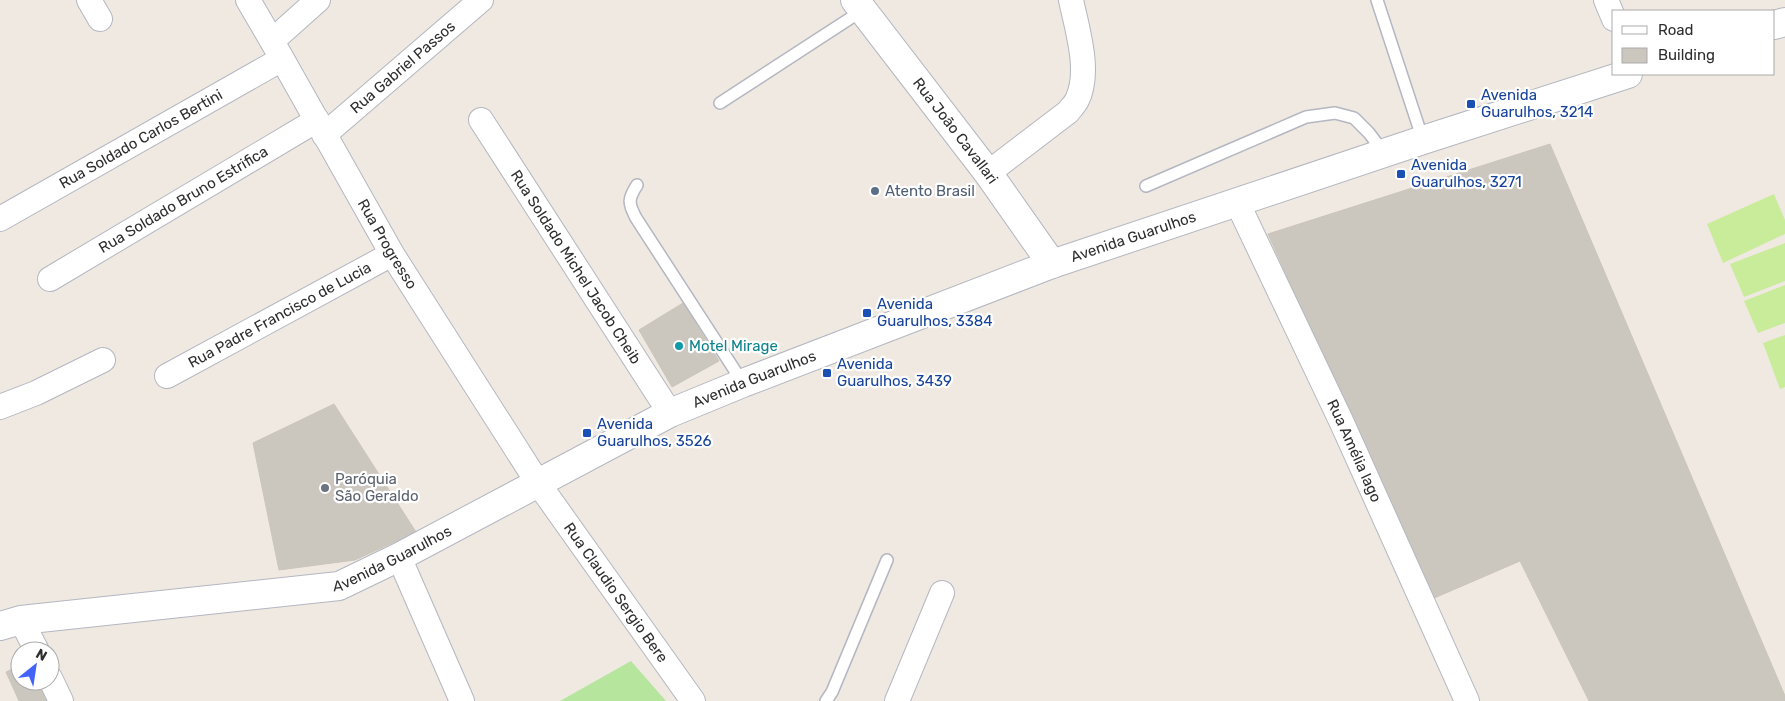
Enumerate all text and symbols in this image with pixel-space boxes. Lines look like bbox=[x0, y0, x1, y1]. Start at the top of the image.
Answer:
legend bbox=[1612, 10, 1775, 75]
street label: Rua Gabriel Passos bbox=[347, 17, 459, 117]
text: Road bbox=[1658, 21, 1694, 39]
text: Building bbox=[1658, 46, 1715, 64]
street label: Rua João Cavallari bbox=[909, 74, 1002, 187]
street label: Rua Soldado Carlos Bertini bbox=[56, 86, 226, 193]
place label: Avenida Guarulhos, 3214 bbox=[1481, 86, 1593, 121]
marker: Avenida Guarulhos, 3214 bbox=[1465, 98, 1477, 110]
street label: Rua Soldado Bruno Estrifica bbox=[95, 142, 271, 257]
place label: Avenida Guarulhos, 3271 bbox=[1411, 156, 1522, 191]
street label: Rua Soldado Michel Jacob Cheib bbox=[507, 167, 645, 367]
marker: Avenida Guarulhos, 3271 bbox=[1395, 168, 1407, 180]
place label: Atento Brasil bbox=[885, 182, 975, 200]
marker: Atento Brasil bbox=[869, 185, 881, 197]
street label: Rua Progresso bbox=[354, 196, 421, 292]
street label: Avenida Guarulhos bbox=[1068, 207, 1199, 266]
street label: Rua Padre Francisco de Lucia bbox=[185, 258, 374, 372]
place label: Avenida Guarulhos, 3384 bbox=[877, 295, 993, 330]
marker: Avenida Guarulhos, 3384 bbox=[861, 307, 873, 319]
place label: Motel Mirage bbox=[689, 337, 778, 355]
marker: Motel Mirage bbox=[673, 340, 685, 352]
street label: Avenida Guarulhos bbox=[690, 347, 819, 412]
place label: Avenida Guarulhos, 3439 bbox=[837, 355, 952, 390]
marker: Avenida Guarulhos, 3439 bbox=[821, 367, 833, 379]
street label: Rua Amélia lago bbox=[1323, 396, 1385, 505]
place label: Avenida Guarulhos, 3526 bbox=[597, 415, 711, 450]
marker: Avenida Guarulhos, 3526 bbox=[581, 427, 593, 439]
place label: Paróquia São Geraldo bbox=[335, 470, 419, 505]
marker: Paróquia São Geraldo bbox=[319, 482, 331, 494]
street label: Rua Claudio Sergio Bere bbox=[560, 519, 672, 666]
street label: Avenida Guarulhos bbox=[332, 522, 455, 596]
north arrow bbox=[10, 641, 60, 691]
text: N bbox=[33, 645, 50, 665]

